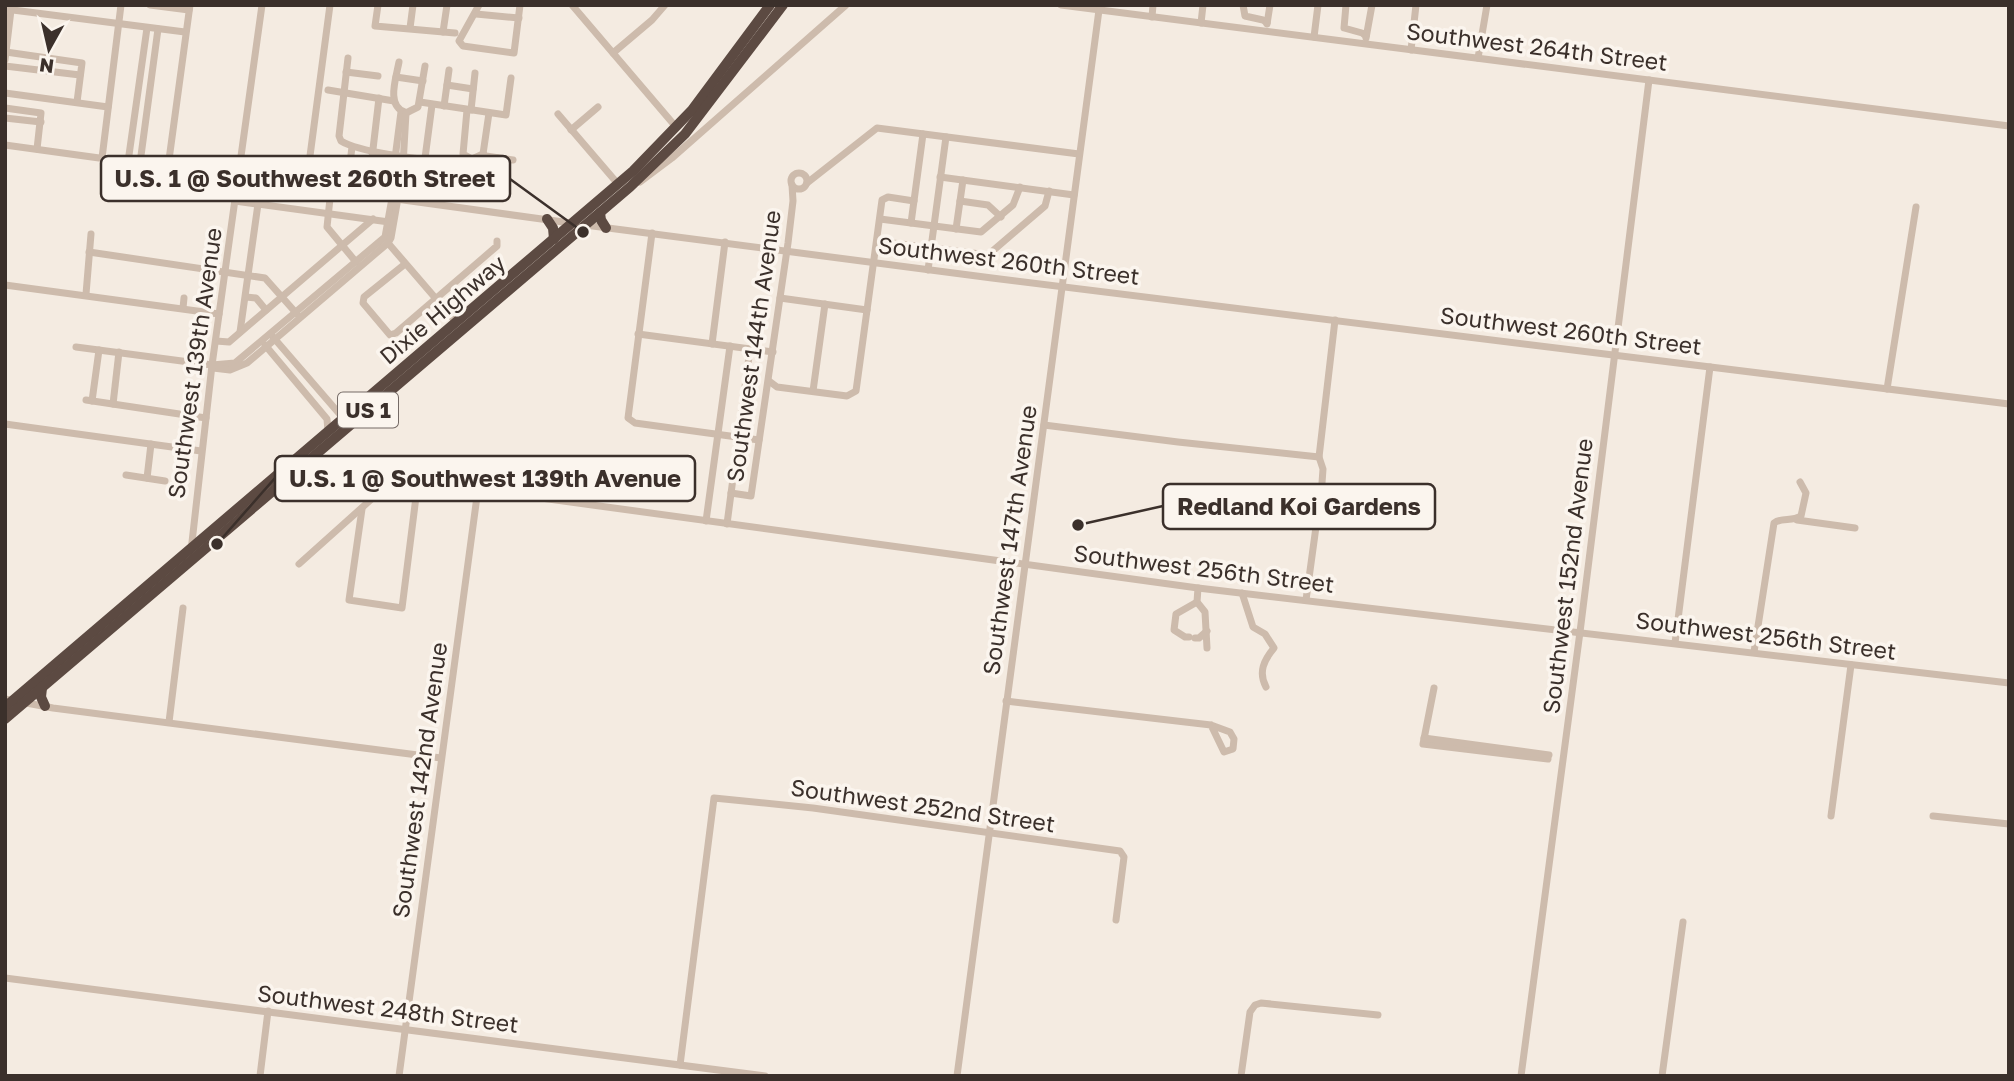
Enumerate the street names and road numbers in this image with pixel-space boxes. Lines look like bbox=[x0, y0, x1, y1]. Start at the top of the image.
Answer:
street label: Southwest 264th Street bbox=[1405, 16, 1669, 76]
street label: Southwest 144th Avenue bbox=[720, 208, 786, 484]
street label: Southwest 139th Avenue bbox=[161, 226, 227, 500]
street label: Southwest 260th Street bbox=[877, 230, 1141, 290]
street label: Dixie Highway bbox=[373, 248, 511, 370]
street label: Southwest 260th Street bbox=[1439, 300, 1703, 360]
road number: US 1 bbox=[338, 392, 398, 428]
street label: Southwest 147th Avenue bbox=[976, 403, 1042, 677]
street label: Southwest 152nd Avenue bbox=[1536, 437, 1598, 715]
street label: Southwest 256th Street bbox=[1072, 538, 1336, 598]
street label: Southwest 256th Street bbox=[1634, 605, 1898, 665]
street label: Southwest 142nd Avenue bbox=[386, 640, 452, 920]
street label: Southwest 252nd Street bbox=[789, 773, 1057, 837]
street label: Southwest 248th Street bbox=[256, 978, 520, 1038]

